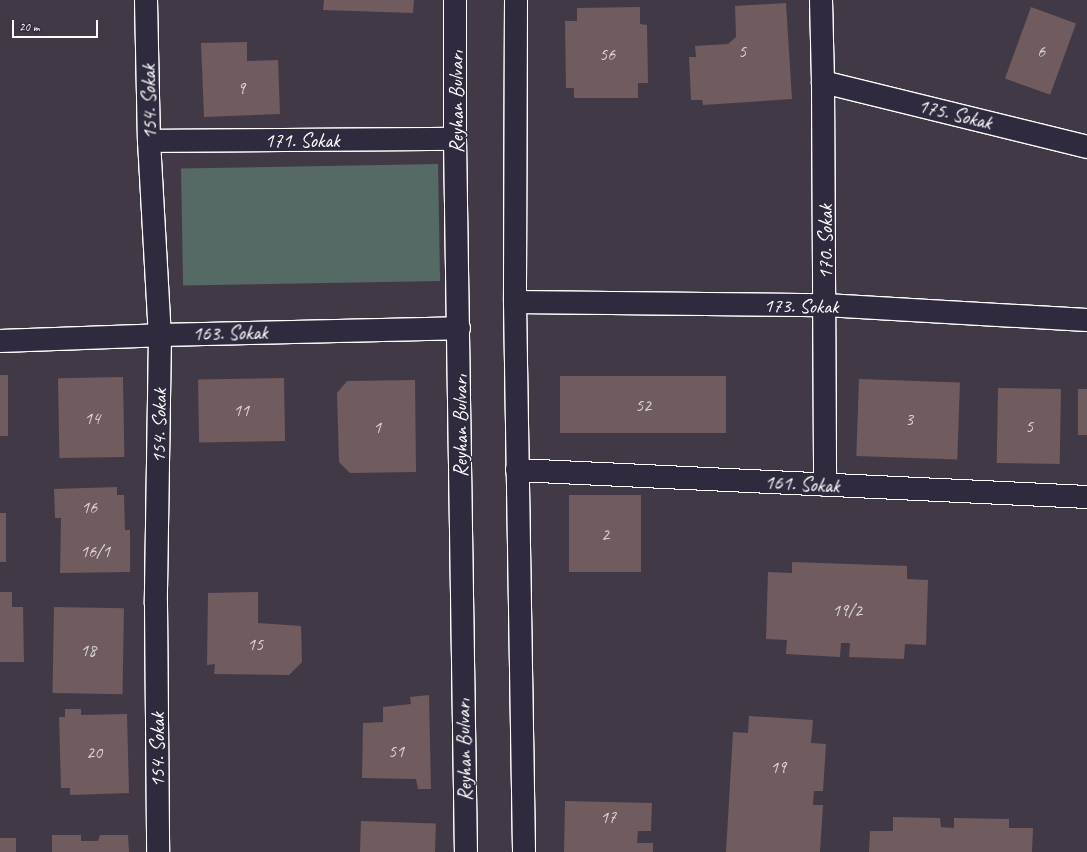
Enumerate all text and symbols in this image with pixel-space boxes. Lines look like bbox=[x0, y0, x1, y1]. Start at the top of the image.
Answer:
scale bar bbox=[14, 12, 100, 38]
text: 20 m bbox=[19, 19, 39, 35]
house number: 5 bbox=[738, 40, 746, 62]
house number: 6 bbox=[1037, 40, 1045, 62]
house number: 56 bbox=[599, 43, 615, 65]
street label: Reyhan Bulvarı bbox=[444, 51, 468, 153]
street label: 154. Sokak bbox=[136, 64, 162, 140]
house number: 9 bbox=[237, 77, 245, 99]
street label: 175. Sokak bbox=[916, 93, 994, 135]
street label: 171. Sokak bbox=[265, 128, 339, 152]
street label: 170. Sokak bbox=[813, 205, 837, 279]
street label: 173. Sokak bbox=[763, 293, 839, 319]
street label: 163. Sokak bbox=[192, 320, 268, 346]
street label: Reyhan Bulvarı bbox=[448, 375, 472, 477]
street label: 154. Sokak bbox=[146, 388, 172, 464]
house number: 52 bbox=[635, 394, 651, 416]
house number: 11 bbox=[233, 399, 249, 421]
house number: 14 bbox=[84, 407, 100, 429]
house number: 3 bbox=[905, 408, 913, 430]
house number: 5 bbox=[1025, 415, 1033, 437]
house number: 1 bbox=[373, 416, 381, 438]
street label: 161. Sokak bbox=[764, 470, 840, 498]
house number: 16 bbox=[81, 496, 97, 518]
house number: 2 bbox=[601, 523, 609, 545]
house number: 16/1 bbox=[80, 540, 110, 562]
house number: 19/2 bbox=[832, 599, 862, 621]
house number: 15 bbox=[247, 633, 263, 655]
house number: 18 bbox=[80, 639, 96, 661]
street label: Reyhan Bulvarı bbox=[451, 699, 477, 801]
street label: 154. Sokak bbox=[145, 713, 169, 787]
house number: 51 bbox=[388, 740, 404, 762]
house number: 20 bbox=[86, 741, 102, 763]
house number: 19 bbox=[770, 756, 786, 778]
house number: 17 bbox=[600, 806, 616, 828]

